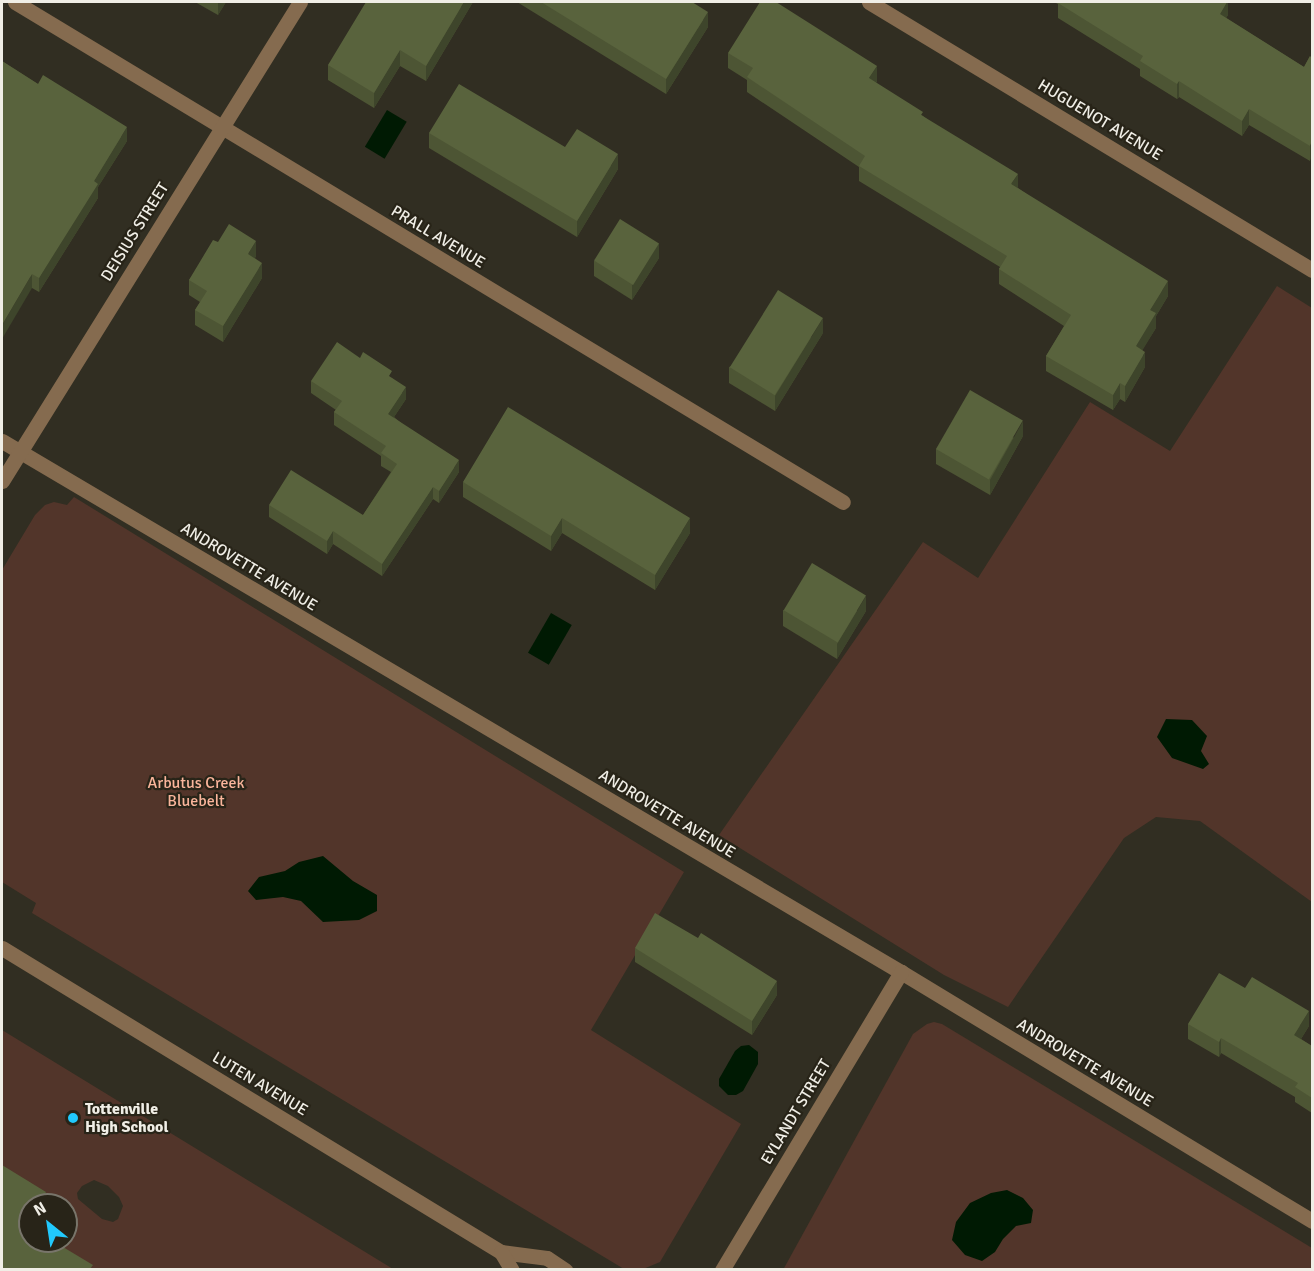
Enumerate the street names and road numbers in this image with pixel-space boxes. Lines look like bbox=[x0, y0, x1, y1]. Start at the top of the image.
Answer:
street label: HUGUENOT AVENUE bbox=[1034, 75, 1166, 165]
street label: DEISIUS STREET bbox=[97, 179, 173, 285]
street label: PRALL AVENUE bbox=[388, 201, 488, 273]
street label: ANDROVETTE AVENUE bbox=[177, 519, 321, 615]
street label: ANDROVETTE AVENUE bbox=[595, 766, 739, 862]
street label: ANDROVETTE AVENUE bbox=[1013, 1015, 1157, 1111]
street label: LUTEN AVENUE bbox=[209, 1048, 311, 1120]
street label: EYLANDT STREET bbox=[757, 1056, 835, 1168]

